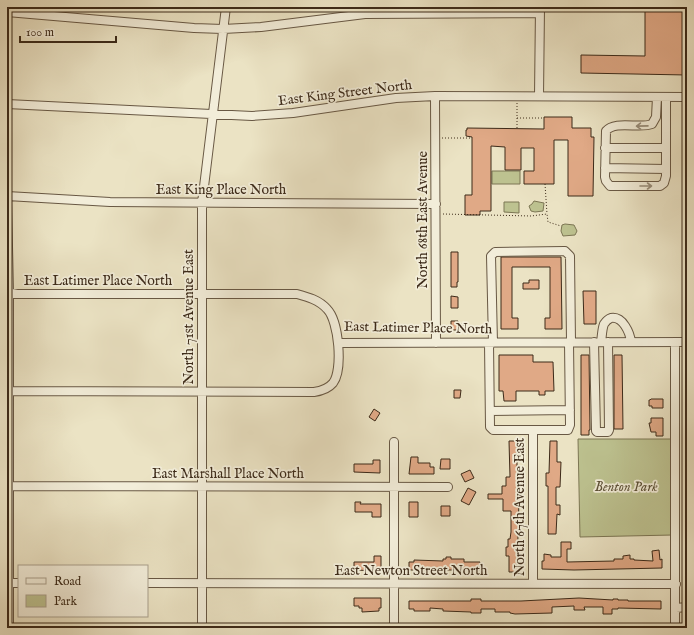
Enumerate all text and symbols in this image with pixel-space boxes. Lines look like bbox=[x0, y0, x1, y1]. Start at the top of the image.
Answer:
scale bar bbox=[20, 18, 116, 44]
text: 100 m bbox=[26, 25, 54, 40]
street label: East King Street North bbox=[277, 76, 414, 110]
one-way arrow bbox=[636, 122, 649, 130]
street label: North 68th East Avenue bbox=[414, 151, 432, 289]
street label: East King Place North bbox=[156, 181, 287, 199]
one-way arrow bbox=[639, 182, 652, 190]
street label: North 71st Avenue East bbox=[180, 249, 198, 385]
street label: East Latimer Place North bbox=[24, 272, 173, 290]
street label: East Latimer Place North bbox=[344, 318, 493, 338]
street label: North 67th Avenue East bbox=[511, 437, 529, 576]
street label: East Marshall Place North bbox=[152, 465, 305, 483]
park label: Benton Park bbox=[594, 478, 658, 496]
street label: East Newton Street North bbox=[334, 562, 488, 580]
legend bbox=[18, 565, 148, 617]
text: Road bbox=[54, 574, 82, 589]
text: Park bbox=[54, 594, 77, 609]

